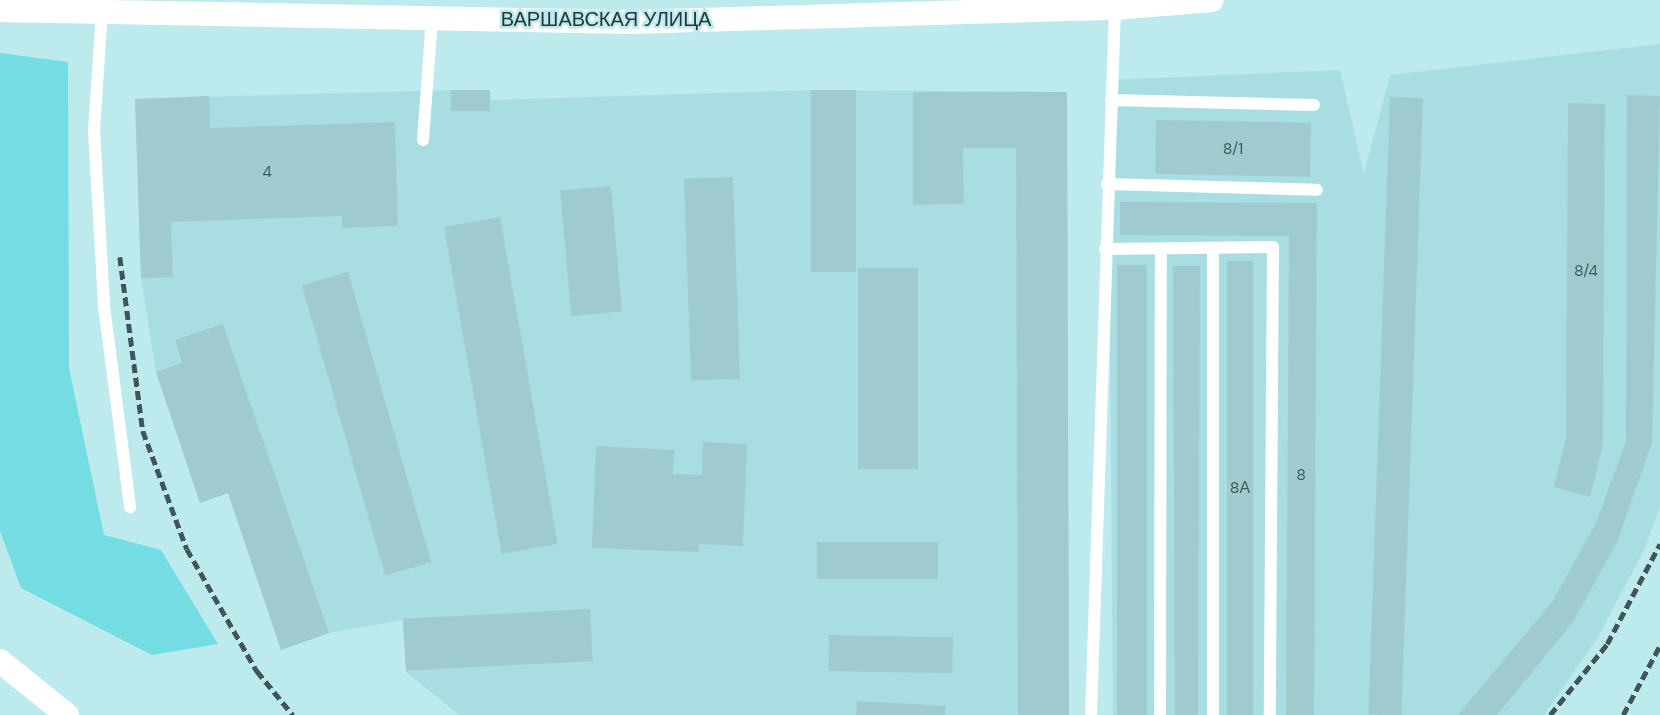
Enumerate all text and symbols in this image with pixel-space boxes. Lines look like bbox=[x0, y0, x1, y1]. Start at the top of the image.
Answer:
street label: ВАРШАВСКАЯ УЛИЦА bbox=[501, 7, 711, 31]
house number: 8/1 bbox=[1223, 139, 1243, 159]
house number: 4 bbox=[262, 162, 272, 182]
house number: 8/4 bbox=[1574, 261, 1598, 281]
house number: 8 bbox=[1296, 465, 1306, 485]
house number: 8А bbox=[1230, 478, 1250, 498]

